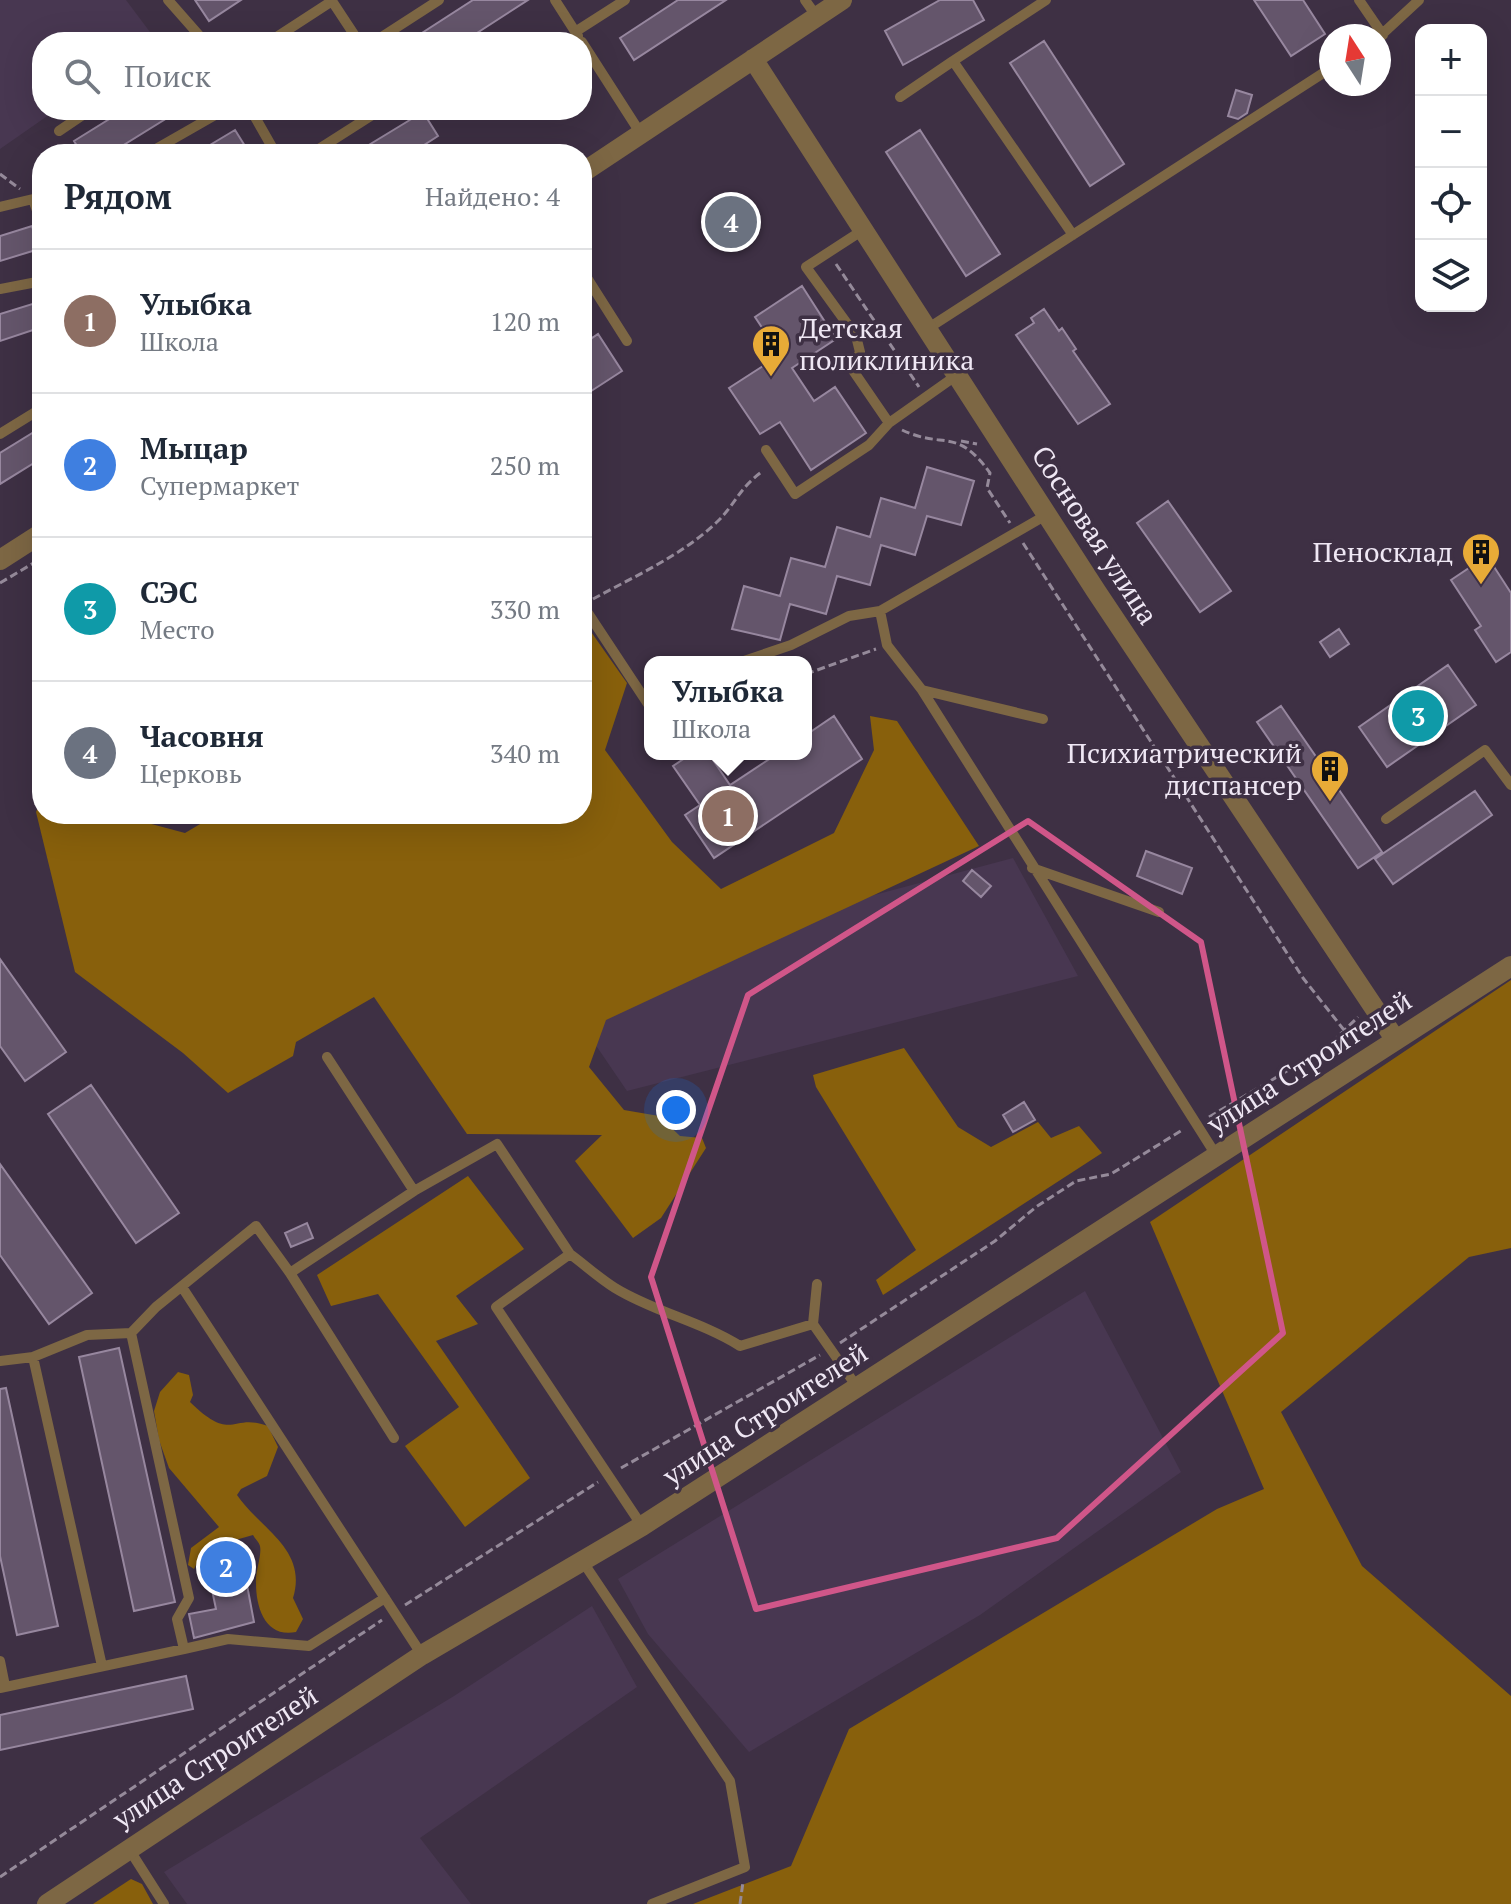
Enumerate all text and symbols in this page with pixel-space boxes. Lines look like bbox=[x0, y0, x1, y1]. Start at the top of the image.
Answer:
north arrow bbox=[1319, 24, 1391, 96]
map controls bbox=[1415, 24, 1487, 312]
button: + bbox=[1415, 24, 1487, 96]
search box bbox=[32, 32, 592, 120]
icon: search bbox=[60, 54, 104, 98]
text: Поиск bbox=[124, 56, 211, 96]
button: − bbox=[1415, 96, 1487, 168]
button: locate bbox=[1415, 168, 1487, 240]
text: Рядом bbox=[64, 174, 172, 219]
text: Найдено: 4 bbox=[425, 179, 560, 213]
pin: 4 bbox=[705, 192, 757, 252]
button: layers bbox=[1415, 240, 1487, 312]
text: Улыбка bbox=[140, 284, 252, 324]
text: 1 bbox=[83, 304, 97, 338]
text: 120 m bbox=[490, 304, 560, 338]
place label: Детская поликлиника bbox=[799, 309, 974, 378]
building icon: Детская поликлиника bbox=[750, 323, 792, 378]
text: Школа bbox=[140, 324, 219, 358]
text: Мыцар bbox=[140, 428, 248, 468]
street label: Сосновая улица bbox=[1024, 438, 1167, 631]
text: 2 bbox=[83, 448, 97, 482]
text: 250 m bbox=[490, 448, 560, 482]
text: Супермаркет bbox=[140, 468, 299, 502]
building icon: Пеносклад bbox=[1460, 531, 1502, 586]
place label: Пеносклад bbox=[1313, 533, 1453, 570]
text: СЭС bbox=[140, 572, 198, 612]
text: 3 bbox=[83, 592, 97, 626]
text: 330 m bbox=[490, 592, 560, 626]
text: Место bbox=[140, 612, 215, 646]
popup bbox=[644, 656, 812, 760]
text: Улыбка bbox=[672, 671, 784, 711]
pin: 3 bbox=[1392, 686, 1444, 746]
text: Школа bbox=[672, 711, 751, 745]
text: Часовня bbox=[140, 716, 264, 756]
place label: Психиатрический диспансер bbox=[1067, 734, 1302, 803]
text: 4 bbox=[83, 736, 97, 770]
text: 340 m bbox=[490, 736, 560, 770]
building icon: Психиатрический диспансер bbox=[1309, 748, 1351, 803]
text: Церковь bbox=[140, 756, 242, 790]
pin: 1 bbox=[702, 786, 754, 846]
street label: улица Строителей bbox=[1198, 981, 1418, 1142]
your location bbox=[656, 1090, 696, 1130]
street label: улица Строителей bbox=[654, 1333, 874, 1494]
pin: 2 bbox=[200, 1537, 252, 1597]
street label: улица Строителей bbox=[104, 1676, 324, 1837]

